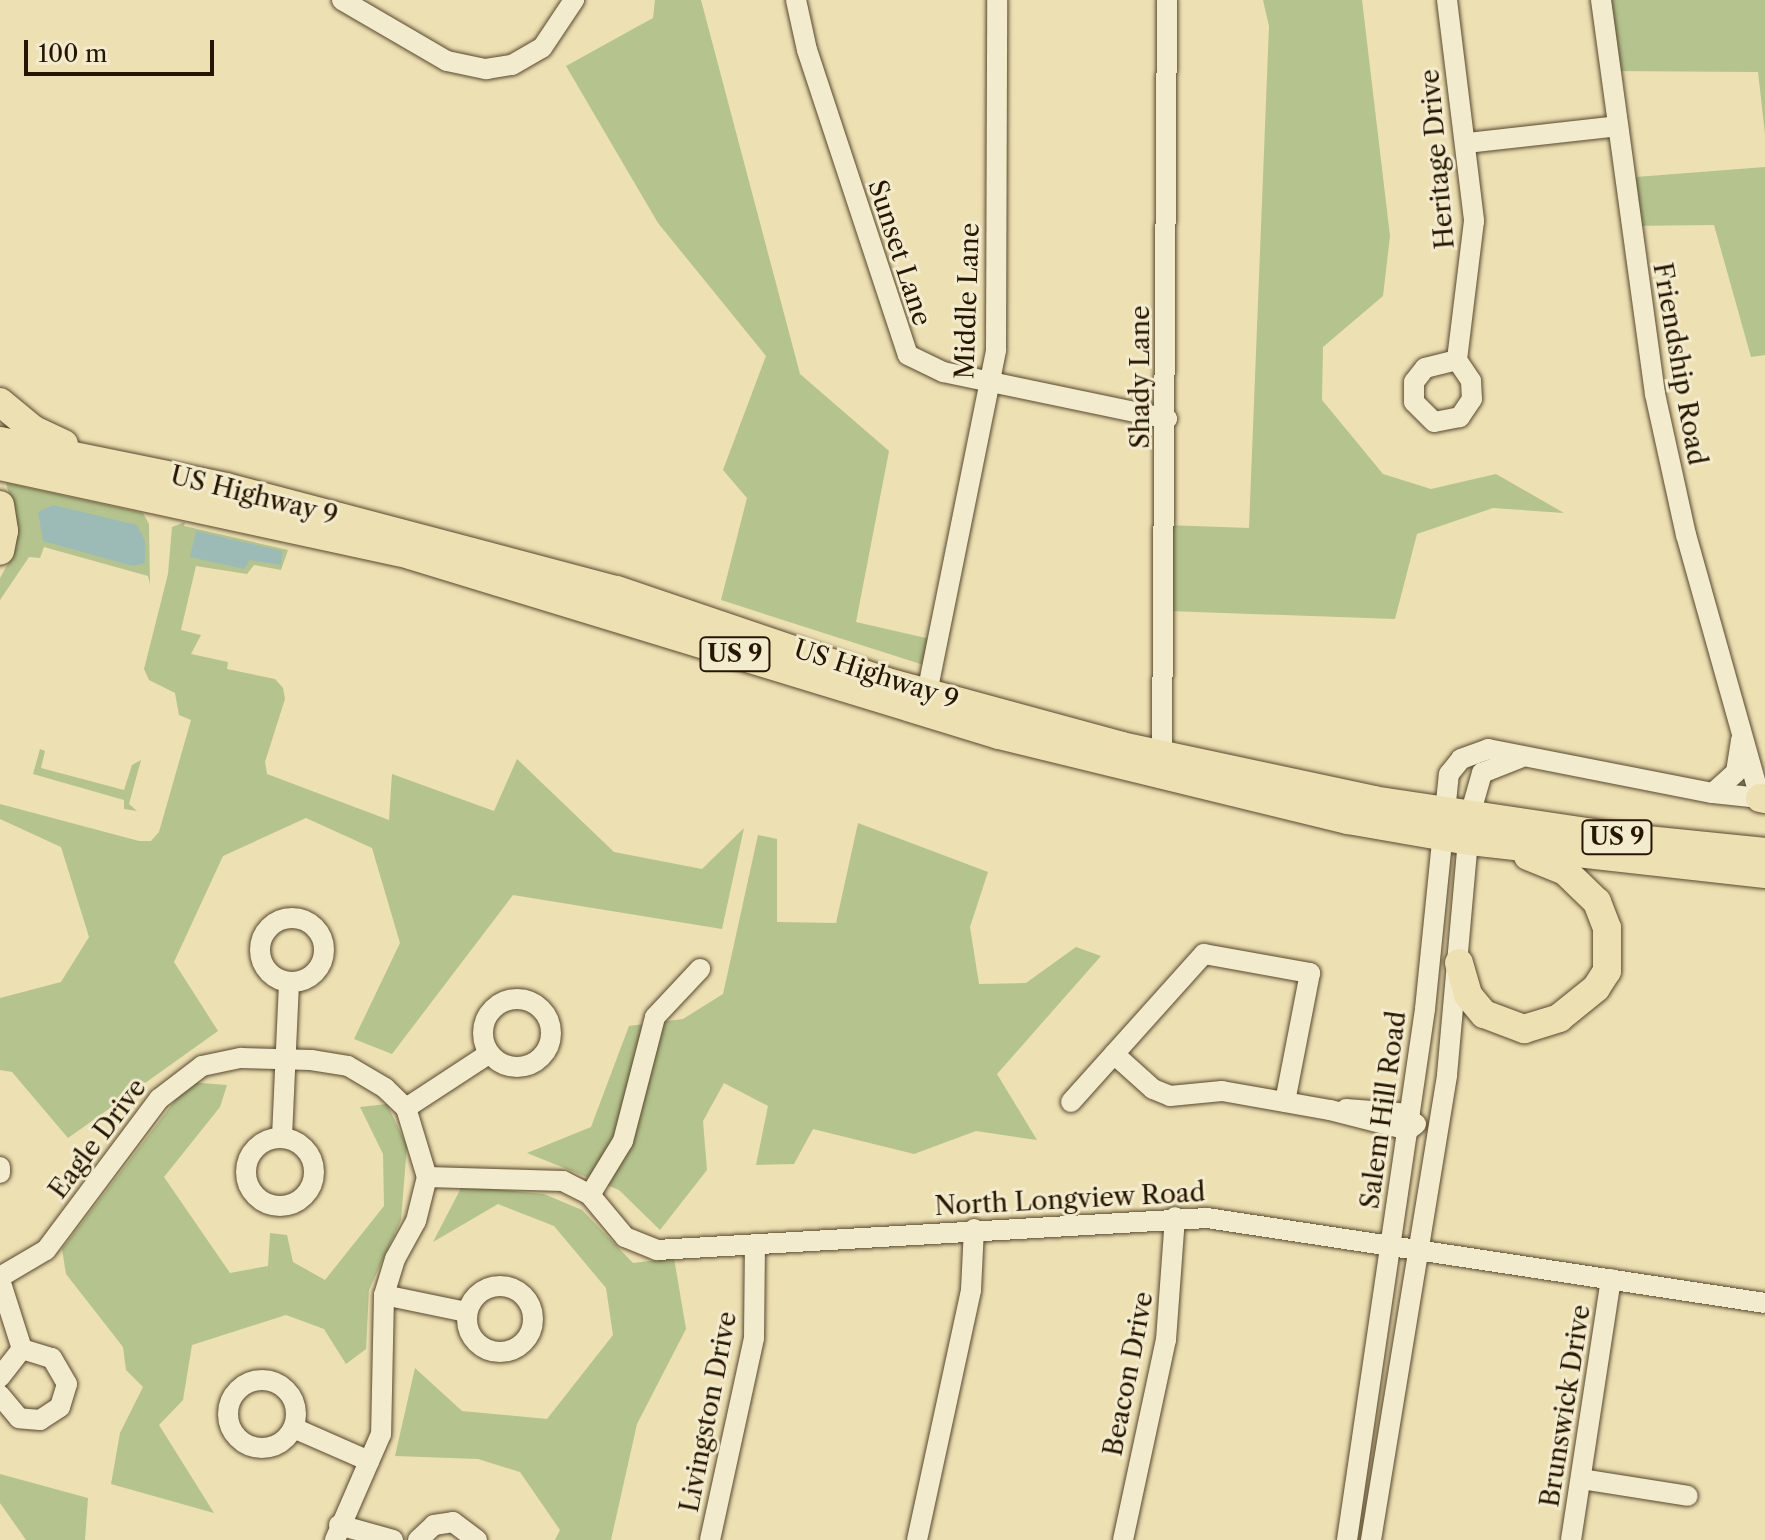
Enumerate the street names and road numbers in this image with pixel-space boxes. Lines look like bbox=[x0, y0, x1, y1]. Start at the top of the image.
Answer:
street label: Heritage Drive bbox=[1415, 68, 1461, 250]
street label: Sunset Lane bbox=[861, 176, 937, 330]
street label: Middle Lane bbox=[950, 222, 986, 380]
street label: Friendship Road bbox=[1646, 260, 1712, 468]
street label: Shady Lane bbox=[1125, 305, 1157, 449]
street label: US Highway 9 bbox=[167, 460, 341, 532]
road number: US 9 bbox=[699, 634, 771, 674]
street label: US Highway 9 bbox=[789, 634, 963, 716]
road number: US 9 bbox=[1581, 817, 1653, 857]
street label: Salem Hill Road bbox=[1355, 1009, 1413, 1211]
street label: Eagle Drive bbox=[43, 1073, 153, 1205]
street label: North Longview Road bbox=[933, 1177, 1207, 1223]
street label: Beacon Drive bbox=[1098, 1289, 1160, 1459]
street label: Brunswick Drive bbox=[1535, 1302, 1597, 1510]
street label: Livingston Drive bbox=[674, 1309, 744, 1515]

